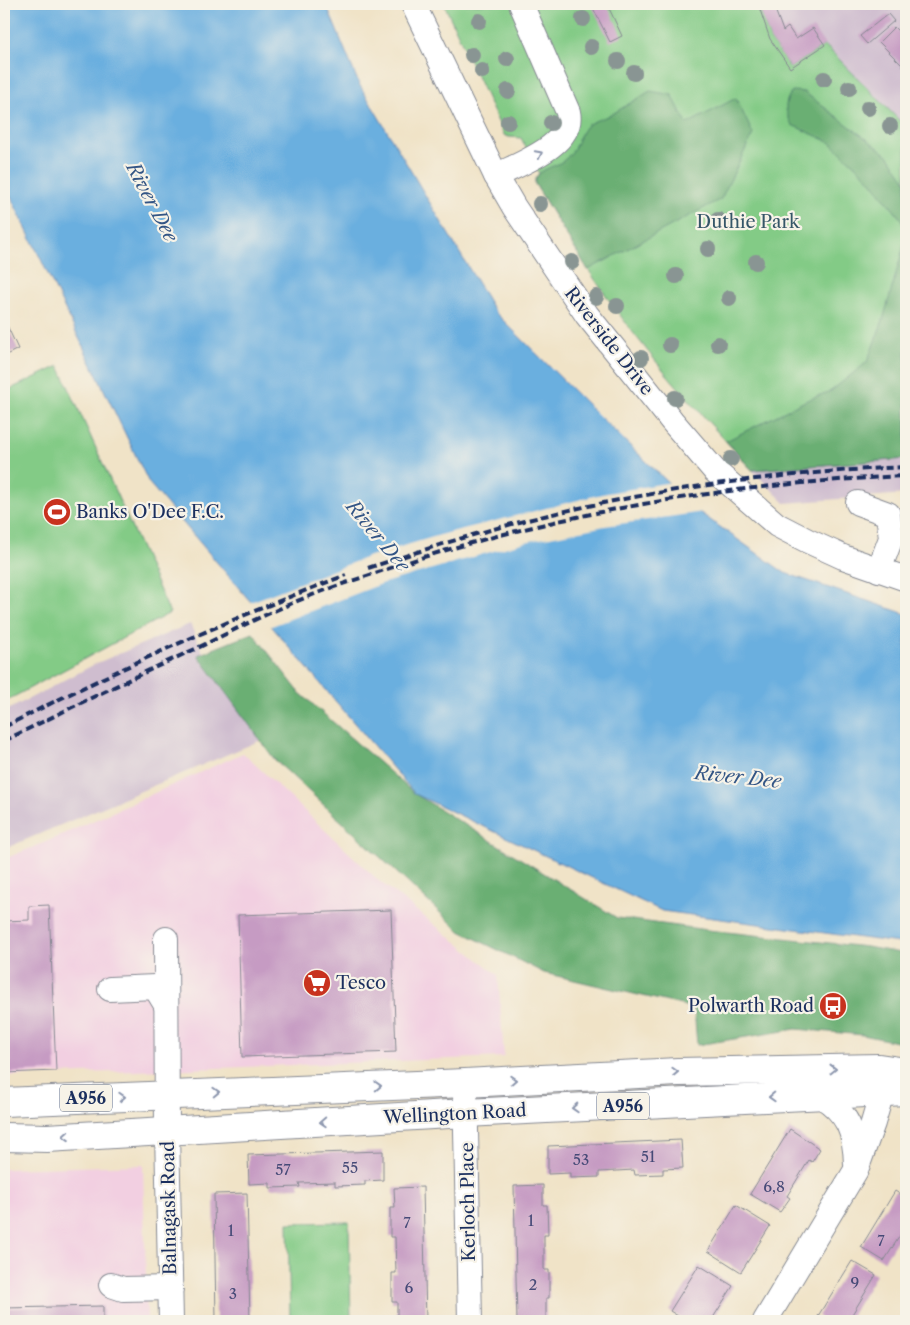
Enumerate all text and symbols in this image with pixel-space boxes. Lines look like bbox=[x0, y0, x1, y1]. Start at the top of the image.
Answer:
one-way arrow bbox=[534, 150, 543, 160]
water label: River Dee bbox=[121, 157, 183, 246]
park label: Duthie Park bbox=[697, 211, 801, 233]
street label: Riverside Drive bbox=[560, 283, 658, 399]
water label: River Dee bbox=[340, 494, 415, 577]
sports icon: Banks O'Dee F.C. bbox=[42, 497, 72, 527]
place label: Banks O'Dee F.C. bbox=[76, 501, 224, 523]
water label: River Dee bbox=[692, 761, 783, 793]
supermarket icon: Tesco bbox=[302, 968, 332, 998]
place label: Tesco bbox=[336, 972, 386, 994]
bus stop icon: Polwarth Road bbox=[818, 991, 848, 1021]
place label: Polwarth Road bbox=[688, 995, 814, 1017]
one-way arrow bbox=[830, 1064, 837, 1074]
one-way arrow bbox=[672, 1067, 680, 1077]
one-way arrow bbox=[509, 1075, 517, 1086]
one-way arrow bbox=[375, 1080, 383, 1091]
road number: A956 bbox=[60, 1084, 112, 1112]
one-way arrow bbox=[212, 1087, 220, 1098]
one-way arrow bbox=[119, 1091, 127, 1102]
road number: A956 bbox=[597, 1092, 649, 1120]
one-way arrow bbox=[768, 1092, 776, 1102]
street label: Wellington Road bbox=[382, 1099, 527, 1129]
one-way arrow bbox=[570, 1102, 578, 1113]
one-way arrow bbox=[319, 1117, 327, 1128]
one-way arrow bbox=[61, 1131, 69, 1142]
street label: Balnagask Road bbox=[157, 1141, 181, 1275]
street label: Kerloch Place bbox=[456, 1142, 480, 1262]
house number: 51 bbox=[641, 1147, 656, 1166]
house number: 53 bbox=[573, 1150, 589, 1169]
house number: 55 bbox=[342, 1158, 358, 1177]
house number: 57 bbox=[275, 1160, 291, 1179]
house number: 6,8 bbox=[763, 1177, 785, 1196]
house number: 1 bbox=[528, 1211, 535, 1230]
house number: 7 bbox=[403, 1213, 411, 1232]
house number: 1 bbox=[228, 1221, 235, 1240]
house number: 7 bbox=[877, 1231, 885, 1250]
house number: 9 bbox=[851, 1273, 859, 1292]
house number: 2 bbox=[529, 1275, 537, 1294]
house number: 6 bbox=[405, 1278, 414, 1297]
house number: 3 bbox=[229, 1284, 237, 1303]

